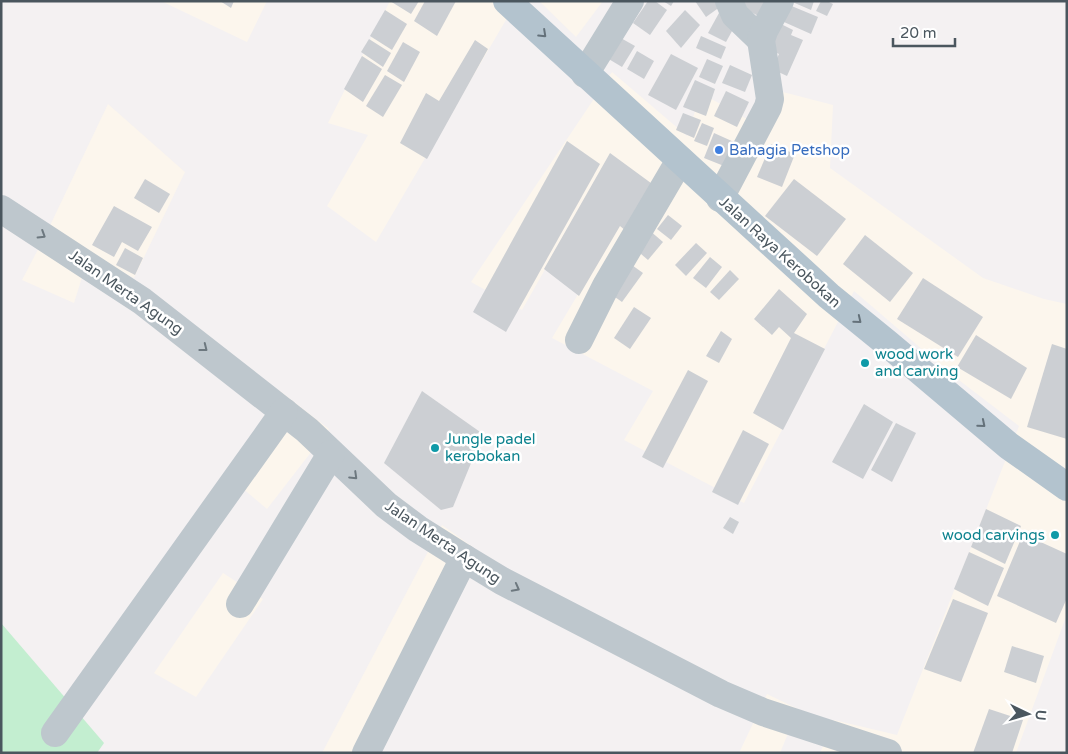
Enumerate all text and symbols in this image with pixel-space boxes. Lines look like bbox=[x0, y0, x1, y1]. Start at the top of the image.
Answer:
scale bar bbox=[893, 15, 956, 47]
text: 20 m bbox=[900, 24, 937, 42]
one-way arrow bbox=[537, 28, 546, 37]
place label: Bahagia Petshop bbox=[729, 141, 850, 159]
marker: Bahagia Petshop bbox=[713, 144, 725, 156]
street label: Jalan Raya Kerobokan bbox=[716, 193, 844, 311]
one-way arrow bbox=[37, 229, 46, 238]
street label: Jalan Merta Agung bbox=[65, 246, 187, 338]
one-way arrow bbox=[852, 314, 861, 322]
one-way arrow bbox=[198, 343, 207, 351]
place label: wood work and carving bbox=[875, 345, 958, 380]
marker: wood work and carving bbox=[859, 357, 871, 369]
one-way arrow bbox=[976, 419, 985, 427]
place label: Jungle padel kerobokan bbox=[445, 430, 535, 465]
marker: Jungle padel kerobokan bbox=[429, 442, 441, 454]
one-way arrow bbox=[348, 470, 357, 479]
street label: Jalan Merta Agung bbox=[382, 497, 504, 587]
place label: wood carvings bbox=[942, 526, 1045, 544]
marker: wood carvings bbox=[1049, 529, 1061, 541]
one-way arrow bbox=[511, 582, 520, 592]
north arrow bbox=[1003, 689, 1053, 739]
text: U bbox=[1032, 709, 1049, 721]

